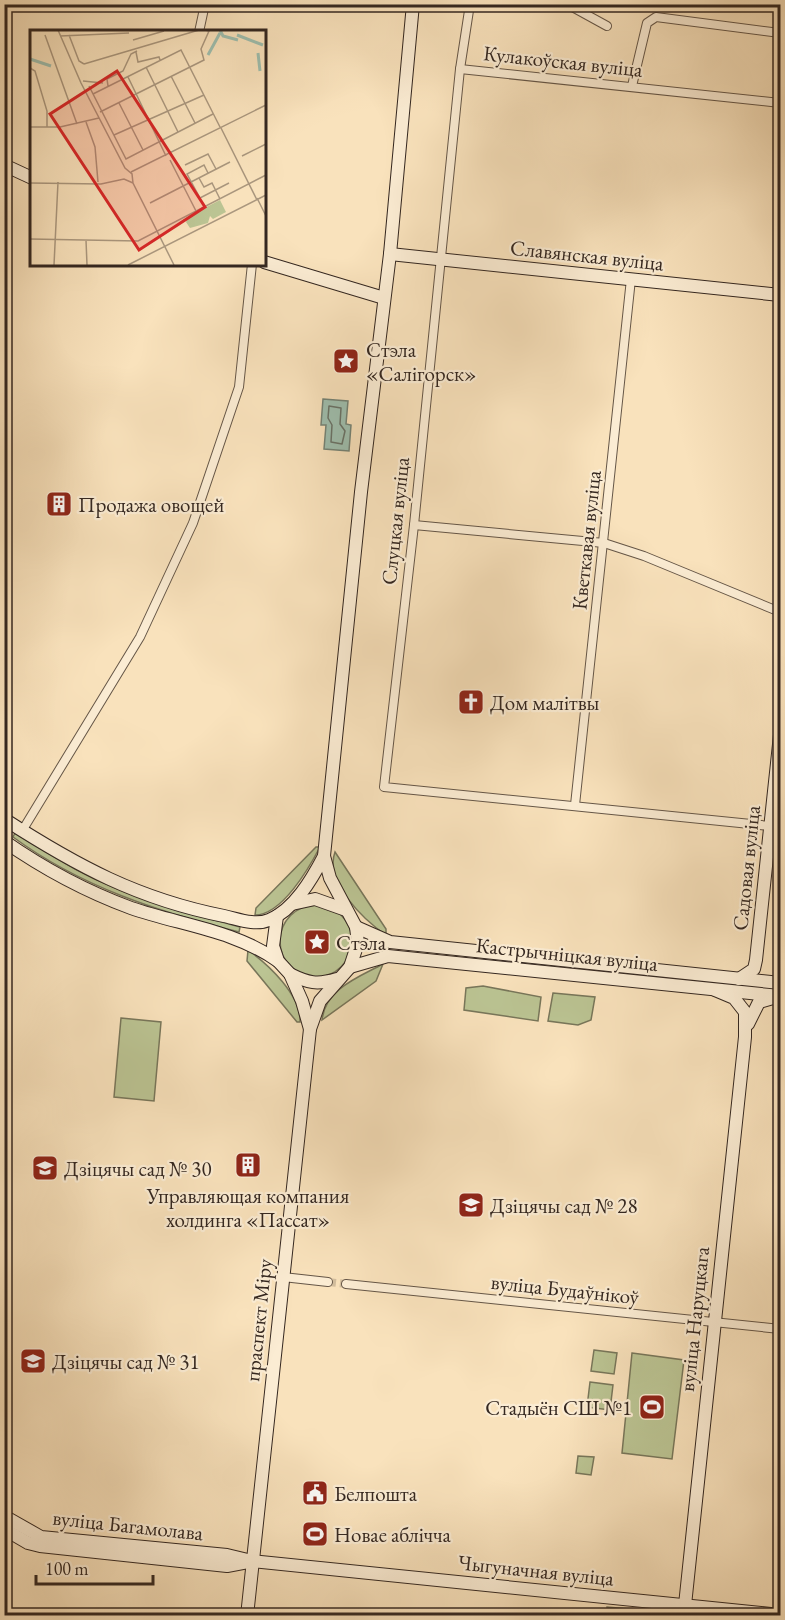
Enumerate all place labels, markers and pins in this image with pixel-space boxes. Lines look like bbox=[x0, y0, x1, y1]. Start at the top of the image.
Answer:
place label: Стэла «Салігорск» bbox=[366, 336, 477, 387]
place icon: Стэла «Салігорск» bbox=[331, 346, 361, 376]
building icon: Продажа овощей bbox=[44, 489, 74, 519]
place label: Продажа овощей bbox=[78, 491, 224, 518]
church icon: Дом малітвы bbox=[456, 687, 486, 717]
place label: Дом малітвы bbox=[490, 689, 600, 716]
place icon: Стэла bbox=[302, 927, 332, 957]
place label: Стэла bbox=[336, 929, 387, 956]
building icon: Управляющая компания холдинга «Пассат» bbox=[233, 1150, 263, 1180]
school or university icon: Дзіцячы сад № 30 bbox=[30, 1153, 60, 1183]
place label: Дзіцячы сад № 30 bbox=[64, 1155, 212, 1182]
place label: Управляющая компания холдинга «Пассат» bbox=[146, 1182, 349, 1233]
school or university icon: Дзіцячы сад № 28 bbox=[456, 1190, 486, 1220]
place label: Дзіцячы сад № 28 bbox=[490, 1192, 638, 1219]
school or university icon: Дзіцячы сад № 31 bbox=[18, 1346, 48, 1376]
place label: Дзіцячы сад № 31 bbox=[52, 1348, 200, 1375]
sports icon: Стадыён СШ №1 bbox=[637, 1392, 667, 1422]
place label: Стадыён СШ №1 bbox=[485, 1394, 632, 1421]
public building icon: Белпошта bbox=[300, 1478, 330, 1508]
place label: Белпошта bbox=[334, 1480, 418, 1507]
sports icon: Новае аблічча bbox=[300, 1519, 330, 1549]
place label: Новае аблічча bbox=[334, 1521, 452, 1548]

